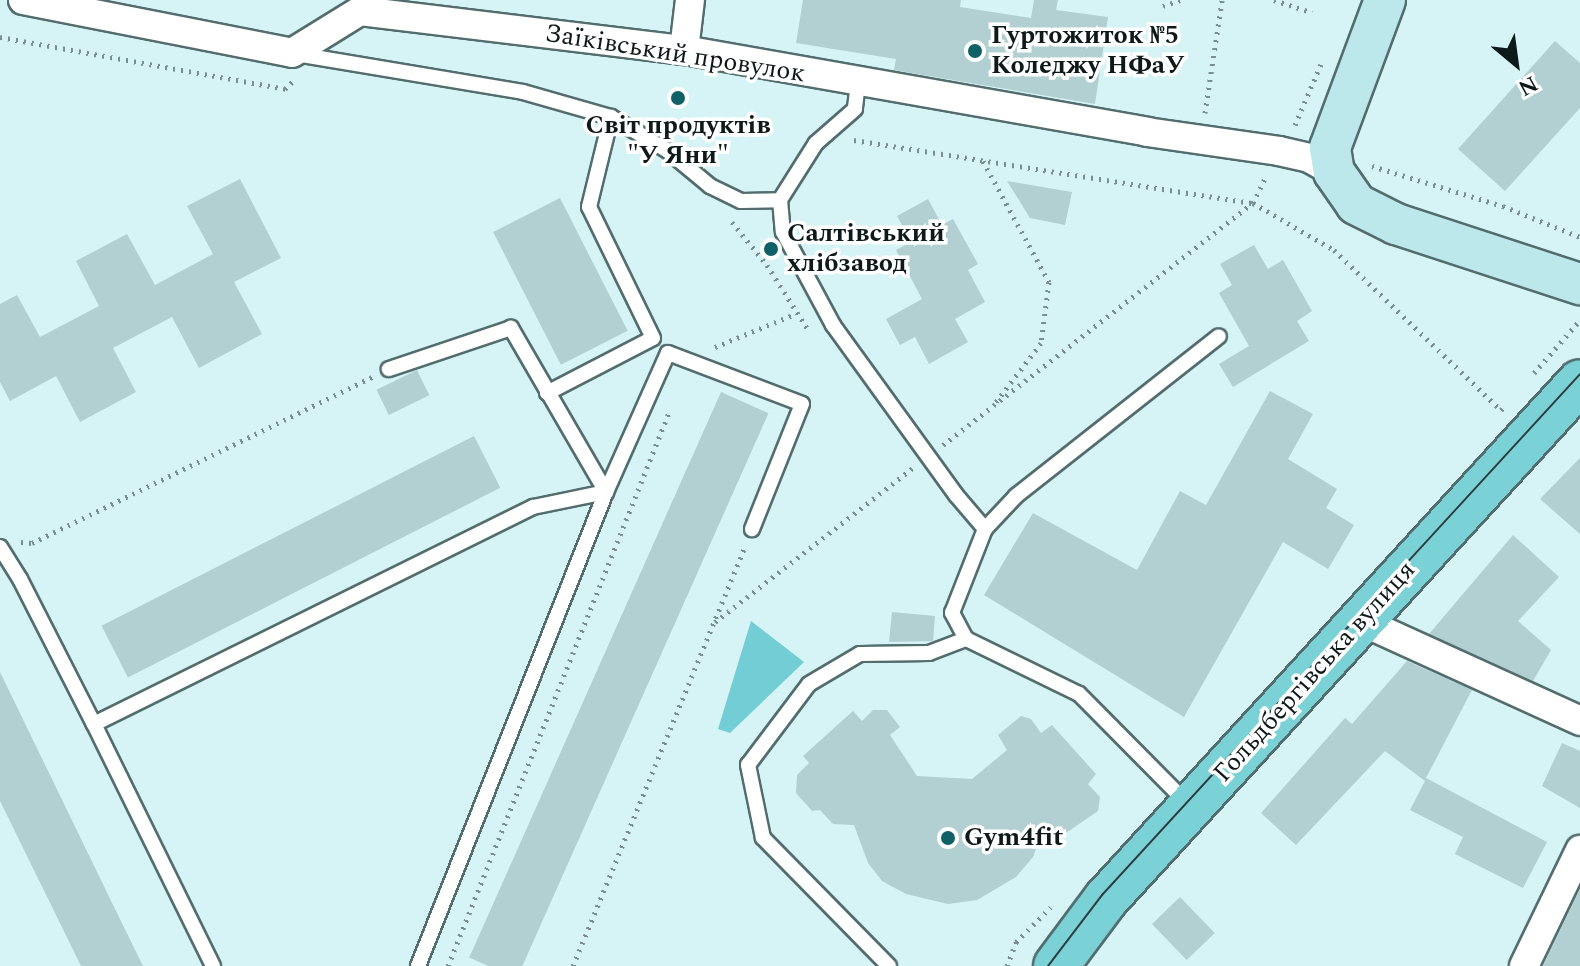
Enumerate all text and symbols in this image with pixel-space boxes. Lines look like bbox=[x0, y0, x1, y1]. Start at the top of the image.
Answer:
street label: Заїківський провулок bbox=[543, 18, 807, 90]
place label: Гуртожиток №5 Коледжу НФаУ bbox=[991, 20, 1184, 82]
north arrow bbox=[1476, 24, 1556, 104]
marker: Гуртожиток №5 Коледжу НФаУ bbox=[966, 42, 984, 60]
text: N bbox=[1512, 67, 1544, 104]
marker: Світ продуктів "У Яни" bbox=[669, 89, 687, 107]
place label: Світ продуктів "У Яни" bbox=[586, 110, 770, 172]
place label: Салтівський хлібзавод bbox=[787, 218, 945, 280]
marker: Салтівський хлібзавод bbox=[762, 240, 780, 258]
street label: Гольдбергівська вулиця bbox=[1208, 555, 1422, 789]
place label: Gym4fit bbox=[964, 822, 1063, 854]
marker: Gym4fit bbox=[939, 829, 957, 847]

